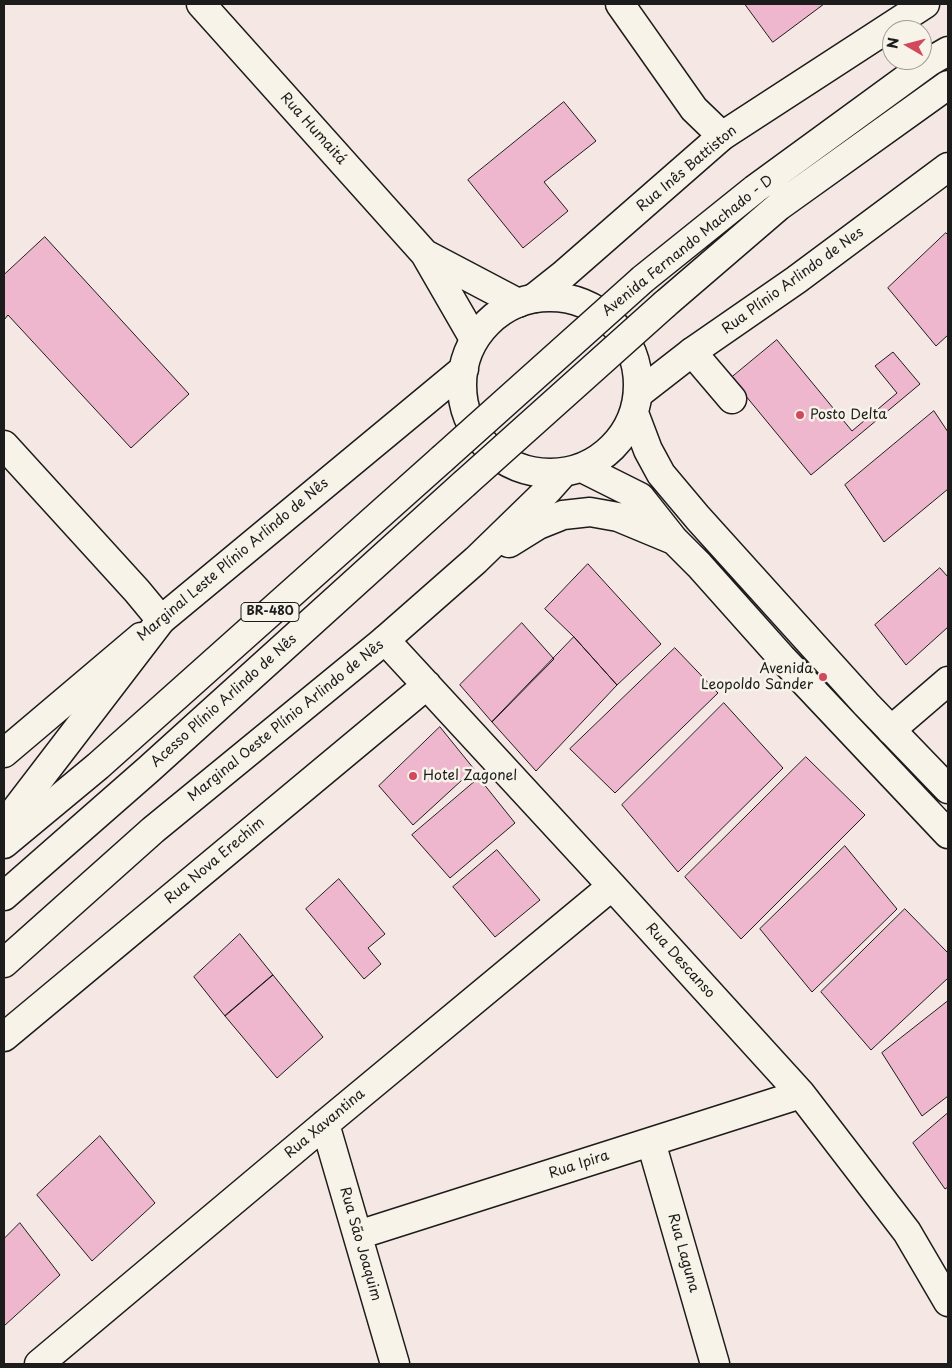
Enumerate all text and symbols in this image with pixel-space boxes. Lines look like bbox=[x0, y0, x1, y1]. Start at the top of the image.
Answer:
north arrow bbox=[882, 20, 932, 70]
text: N bbox=[881, 36, 904, 50]
street label: Rua Humaitá bbox=[276, 90, 350, 168]
street label: Rua Inês Battiston bbox=[634, 122, 740, 216]
street label: Avenida Fernando Machado - D bbox=[599, 172, 777, 320]
street label: Rua Plínio Arlindo de Nes bbox=[719, 224, 867, 338]
place label: Posto Delta bbox=[810, 407, 887, 423]
marker: Posto Delta bbox=[794, 409, 806, 421]
street label: Marginal Leste Plínio Arlindo de Nês bbox=[134, 475, 332, 645]
road number: BR-480 bbox=[241, 602, 299, 622]
street label: Acesso Plínio Arlindo de Nês bbox=[148, 631, 300, 771]
street label: Marginal Oeste Plínio Arlindo de Nês bbox=[185, 637, 387, 805]
place label: Avenida Leopoldo Sander bbox=[701, 661, 813, 694]
marker: Avenida Leopoldo Sander bbox=[817, 671, 829, 683]
place label: Hotel Zagonel bbox=[423, 768, 517, 784]
marker: Hotel Zagonel bbox=[407, 770, 419, 782]
street label: Rua Nova Erechim bbox=[162, 814, 268, 908]
street label: Rua Descanso bbox=[642, 920, 718, 1002]
street label: Rua Xavantina bbox=[282, 1086, 368, 1162]
street label: Rua Ipira bbox=[547, 1147, 611, 1183]
street label: Rua São Joaquim bbox=[336, 1185, 384, 1303]
street label: Rua Laguna bbox=[664, 1212, 702, 1294]

